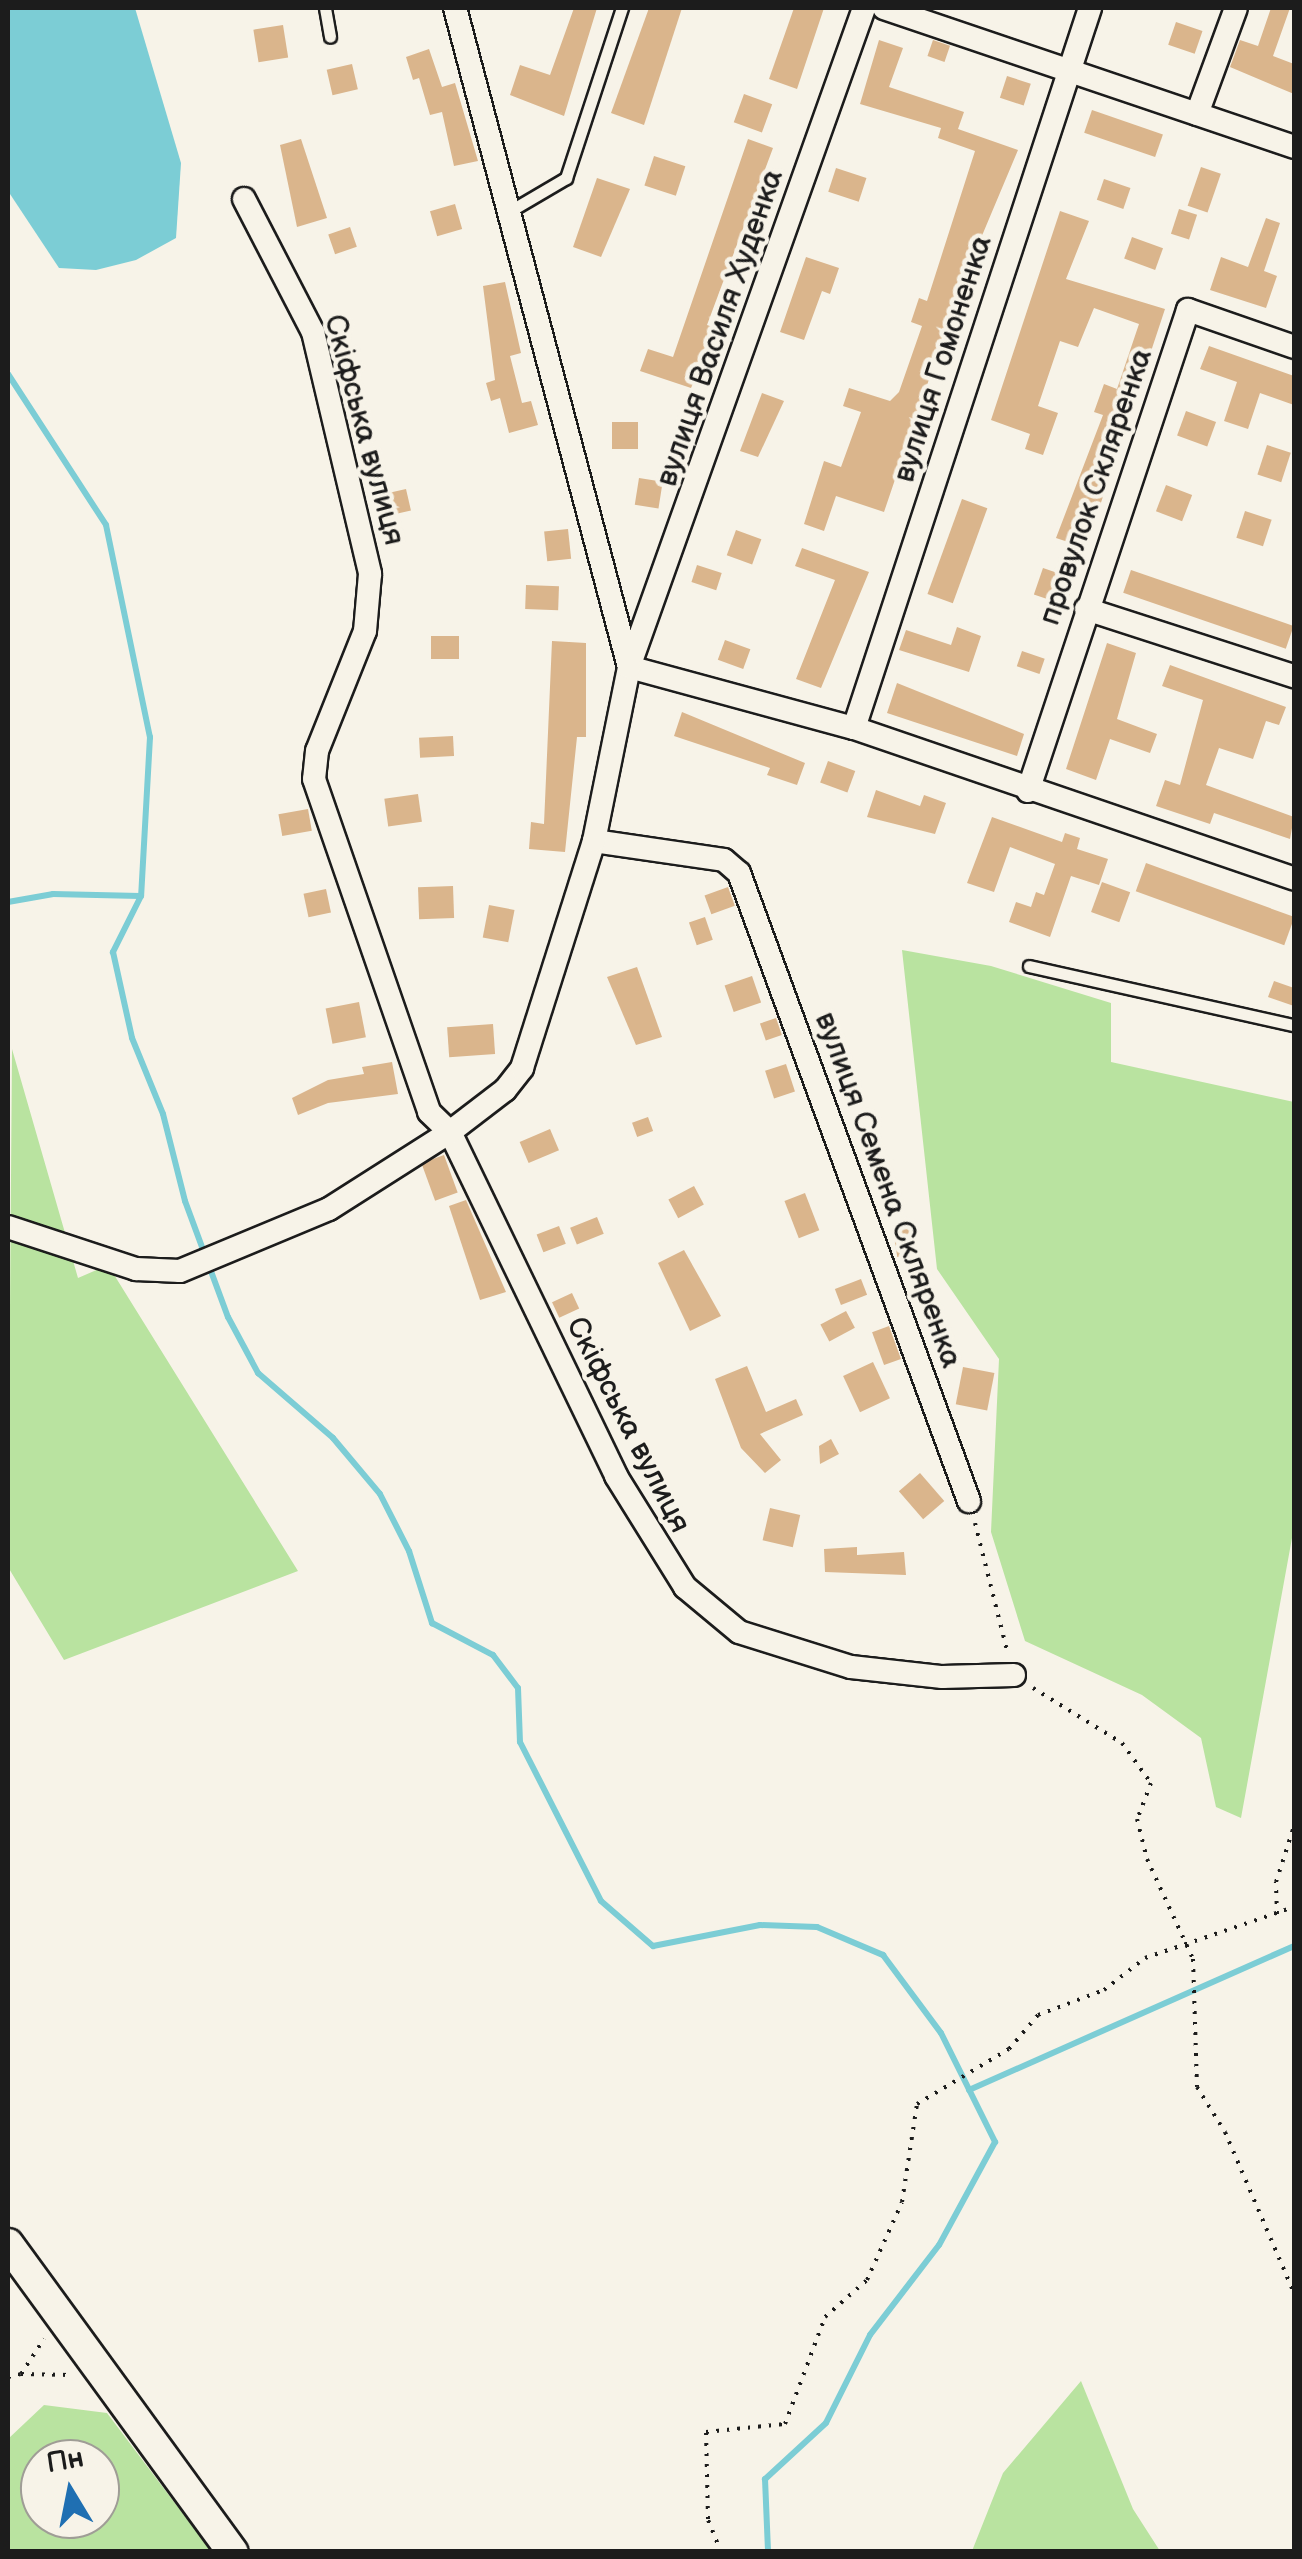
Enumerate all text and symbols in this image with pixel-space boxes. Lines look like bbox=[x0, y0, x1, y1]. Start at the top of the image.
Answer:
street label: вулиця Василя Худенка bbox=[649, 165, 791, 491]
street label: вулиця Гомоненка bbox=[886, 231, 1000, 487]
street label: Скіфська вулиця bbox=[316, 311, 412, 549]
street label: провулок Скляренка bbox=[1032, 344, 1160, 630]
street label: вулиця Семена Скляренка bbox=[807, 1007, 969, 1373]
street label: Скіфська вулиця bbox=[558, 1311, 698, 1539]
north arrow bbox=[20, 2439, 120, 2539]
text: Пн bbox=[44, 2441, 86, 2480]

